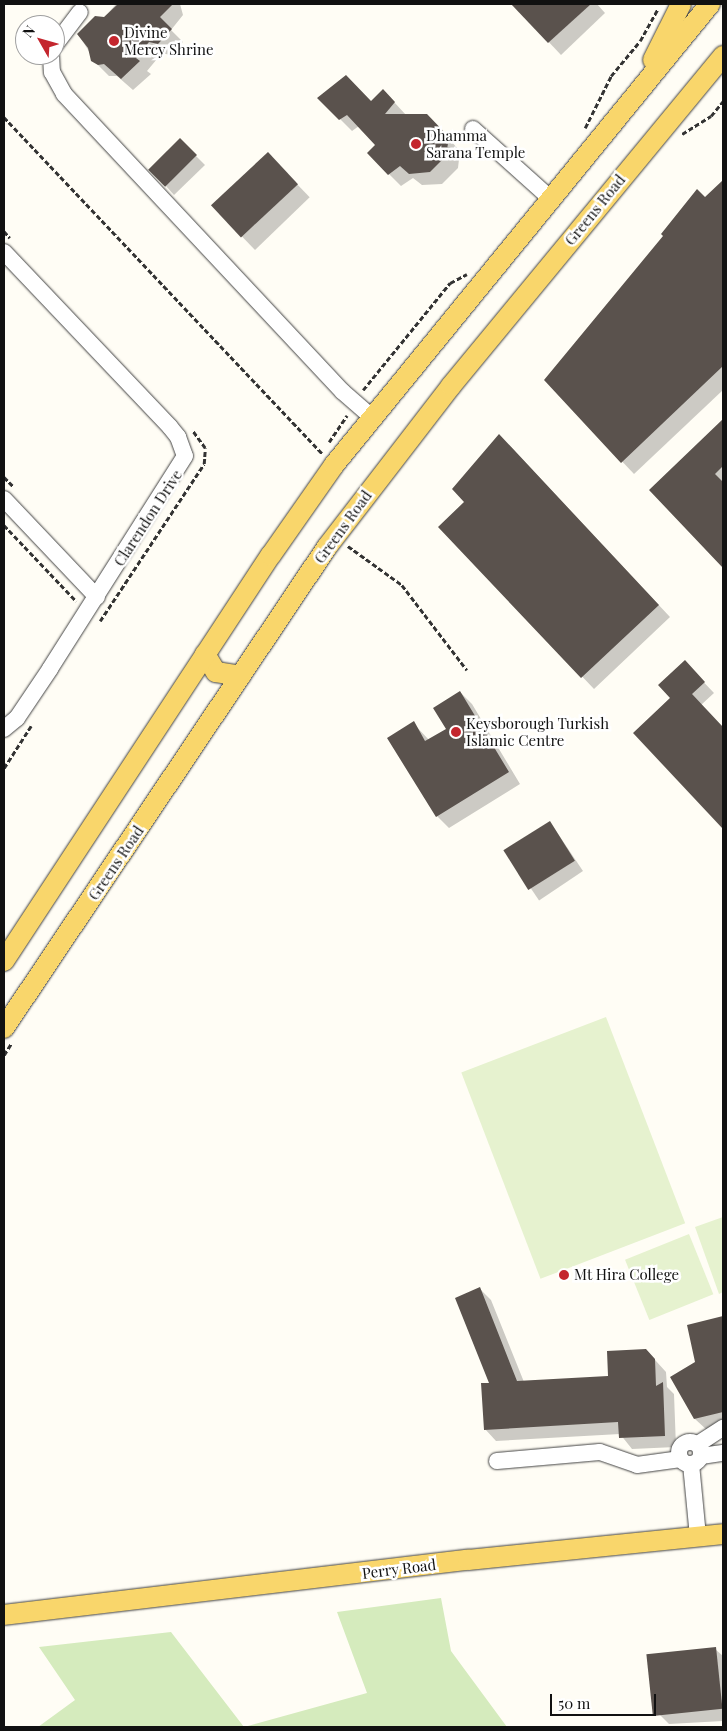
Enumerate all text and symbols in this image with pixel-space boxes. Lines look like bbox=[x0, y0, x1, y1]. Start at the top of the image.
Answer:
north arrow bbox=[15, 15, 65, 65]
text: N bbox=[18, 21, 39, 41]
place label: Divine Mercy Shrine bbox=[124, 23, 214, 58]
marker: Divine Mercy Shrine bbox=[108, 35, 120, 47]
place label: Dhamma Sarana Temple bbox=[426, 126, 526, 161]
marker: Dhamma Sarana Temple bbox=[410, 138, 422, 150]
street label: Greens Road bbox=[561, 171, 629, 249]
street label: Clarendon Drive bbox=[110, 466, 186, 570]
street label: Greens Road bbox=[311, 487, 375, 567]
place label: Keysborough Turkish Islamic Centre bbox=[466, 714, 609, 749]
marker: Keysborough Turkish Islamic Centre bbox=[450, 726, 462, 738]
street label: Greens Road bbox=[85, 822, 147, 904]
place label: Mt Hira College bbox=[574, 1266, 679, 1284]
marker: Mt Hira College bbox=[558, 1269, 570, 1281]
street label: Perry Road bbox=[361, 1555, 437, 1583]
scale bar bbox=[552, 1684, 658, 1716]
text: 50 m bbox=[558, 1693, 590, 1713]

